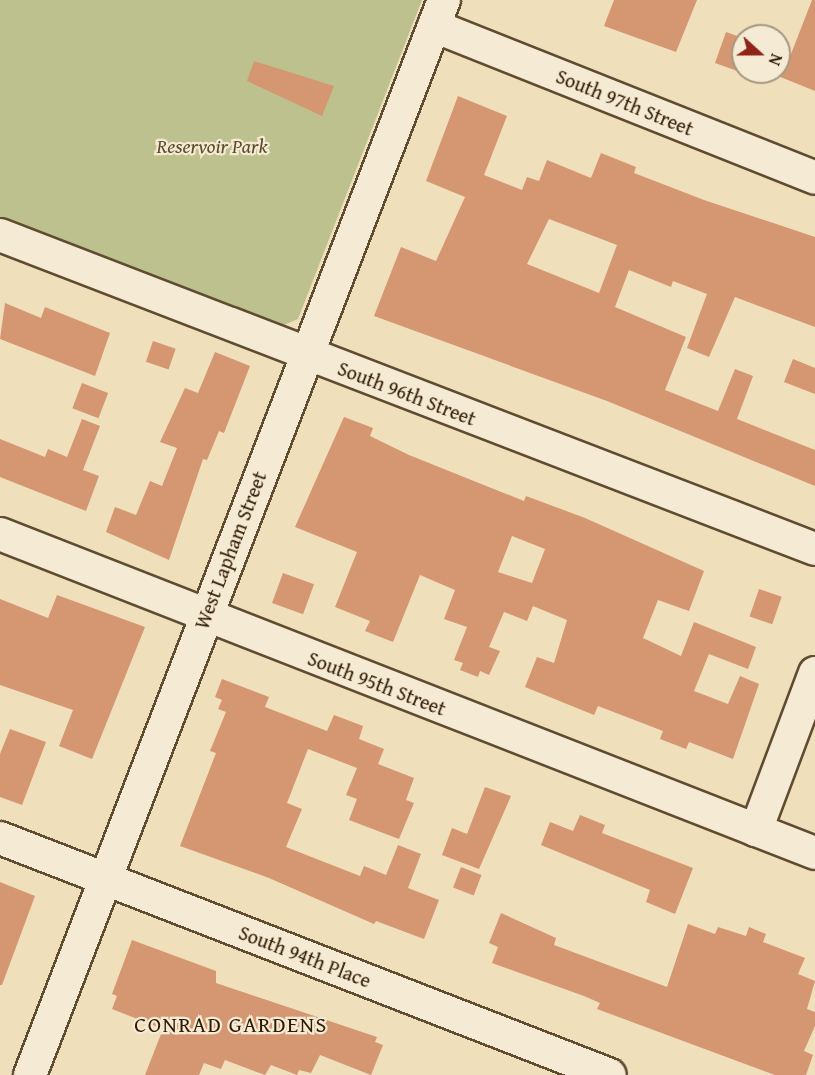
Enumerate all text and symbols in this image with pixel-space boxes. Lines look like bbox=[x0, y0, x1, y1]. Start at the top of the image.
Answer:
north arrow bbox=[731, 24, 791, 84]
text: N bbox=[763, 50, 789, 69]
street label: South 97th Street bbox=[553, 64, 697, 140]
park label: Reservoir Park bbox=[156, 133, 268, 157]
street label: South 96th Street bbox=[335, 356, 479, 430]
street label: West Lapham Street bbox=[189, 468, 271, 632]
street label: South 95th Street bbox=[305, 646, 449, 720]
street label: South 94th Place bbox=[236, 920, 374, 992]
district label: CONRAD GARDENS bbox=[134, 1012, 328, 1038]

